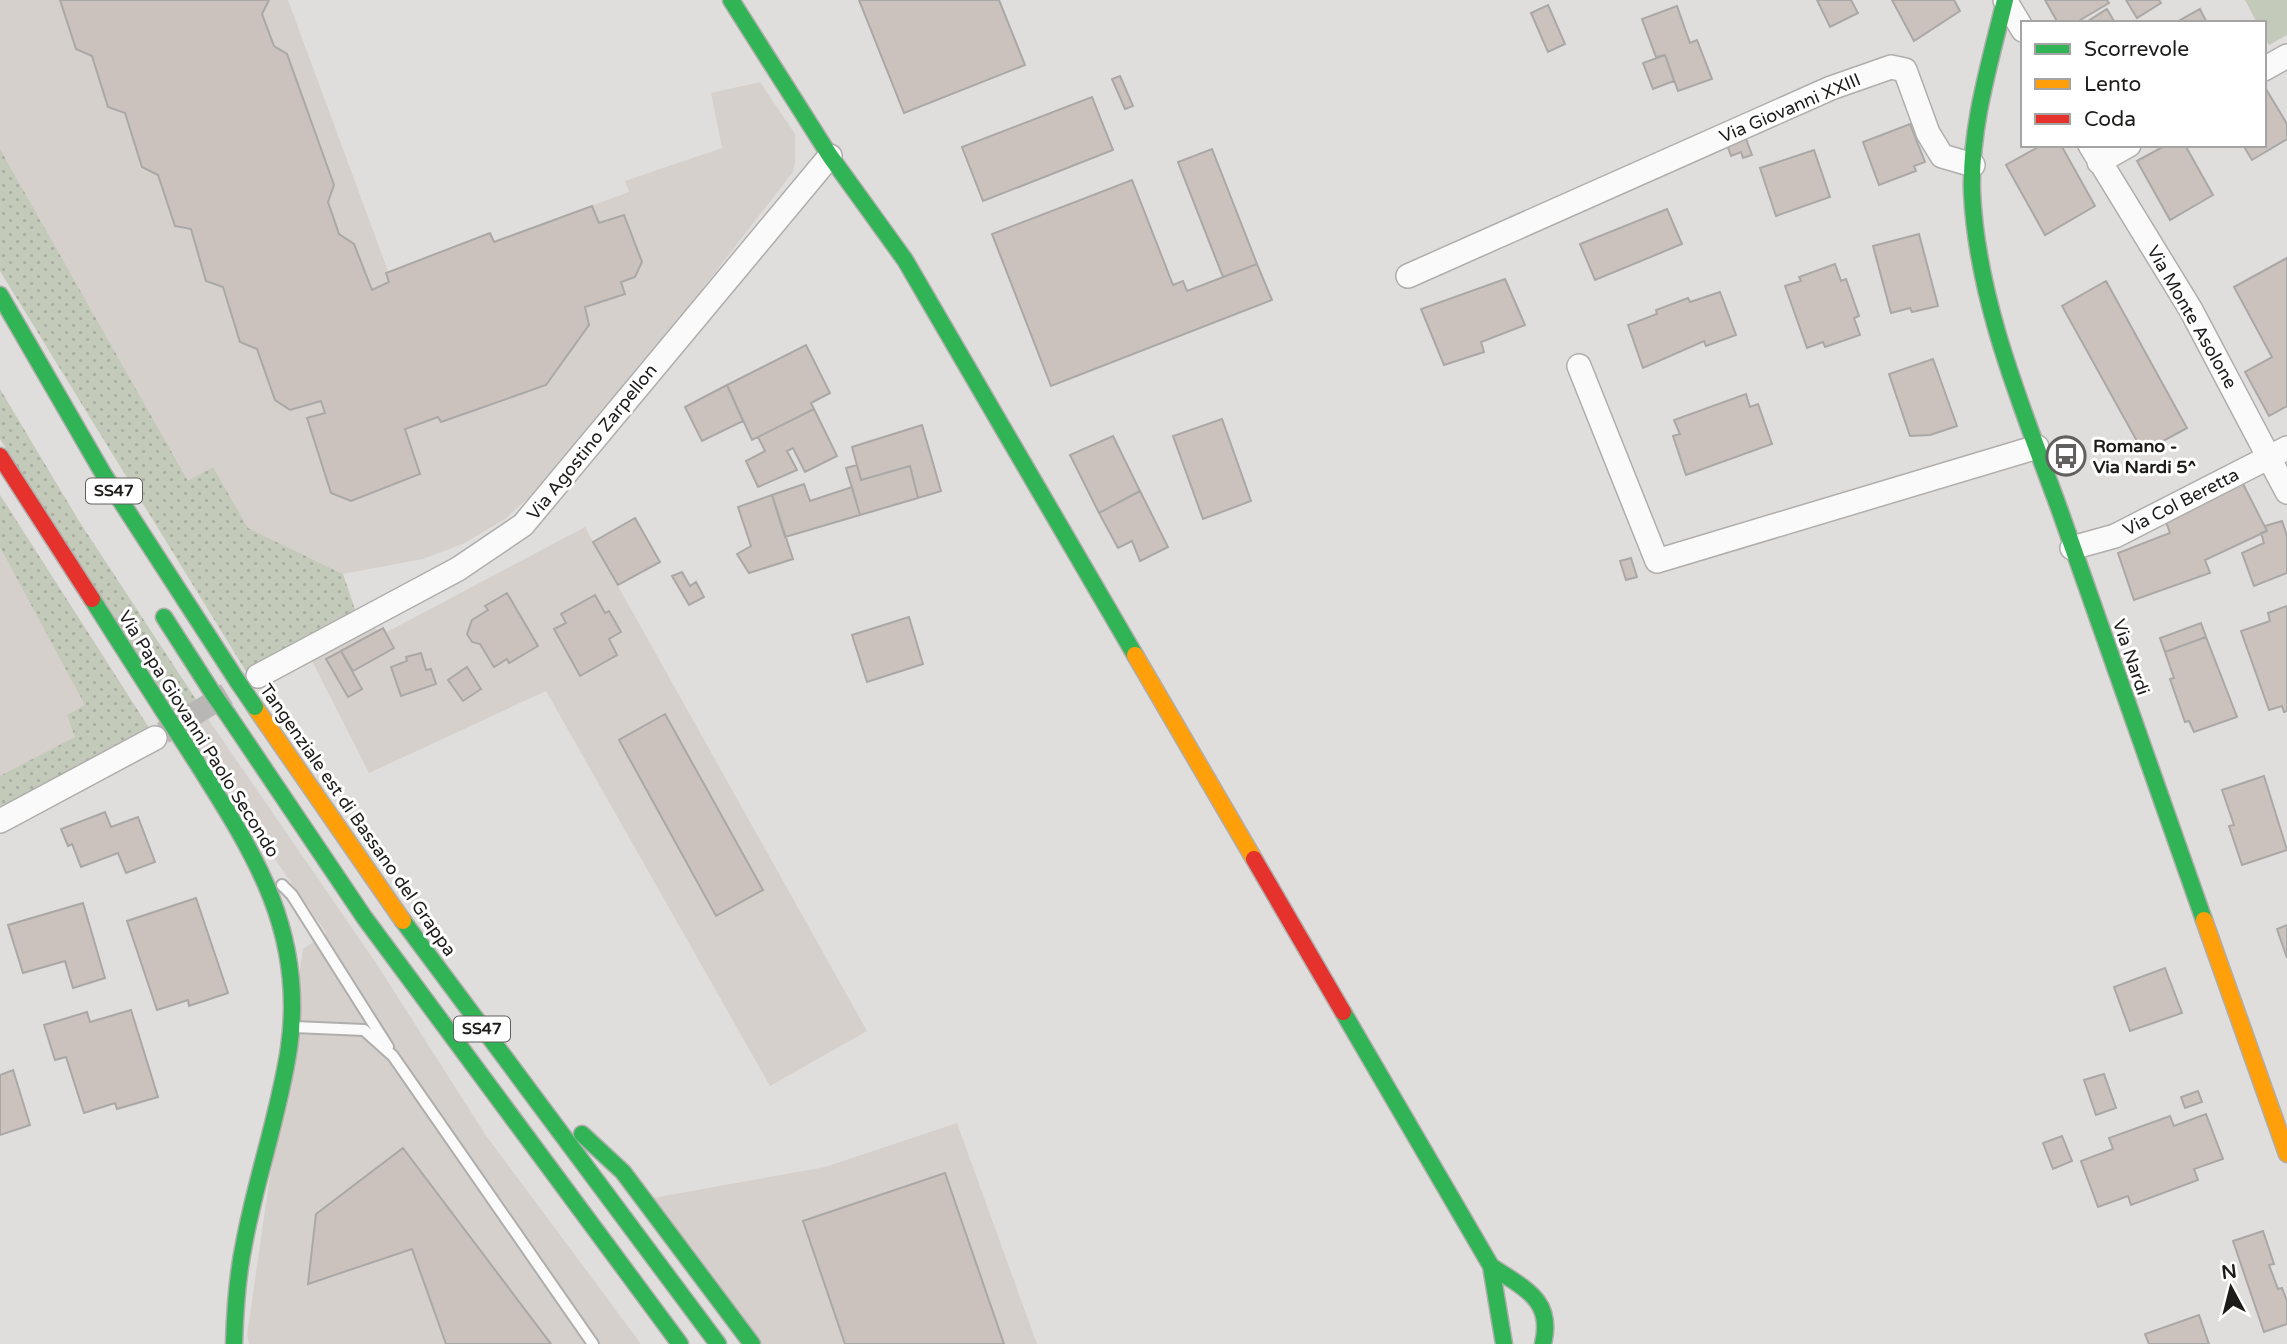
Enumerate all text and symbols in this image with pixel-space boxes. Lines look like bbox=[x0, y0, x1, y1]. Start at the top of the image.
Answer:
legend bbox=[2021, 21, 2266, 147]
text: Scorrevole bbox=[2084, 37, 2189, 62]
street label: Via Giovanni XXIII bbox=[1716, 68, 1864, 148]
text: Lento bbox=[2084, 72, 2141, 97]
text: Coda bbox=[2084, 107, 2136, 132]
street label: Via Monte Asolone bbox=[2142, 242, 2242, 392]
street label: Via Agostino Zarpellon bbox=[522, 359, 662, 525]
bus stop icon: Romano - Via Nardi 5^ bbox=[2045, 435, 2087, 477]
place label: Romano - Via Nardi 5^ bbox=[2093, 435, 2197, 478]
street label: Via Col Beretta bbox=[2119, 463, 2243, 541]
road number: SS47 bbox=[86, 478, 142, 504]
street label: Via Papa Giovanni Paolo Secondo bbox=[114, 607, 284, 862]
street label: Via Nardi bbox=[2108, 616, 2154, 698]
street label: Tangenziale est di Bassano del Grappa bbox=[255, 680, 461, 960]
road number: SS47 bbox=[454, 1016, 510, 1042]
north arrow bbox=[2196, 1253, 2266, 1323]
text: N bbox=[2220, 1260, 2238, 1284]

